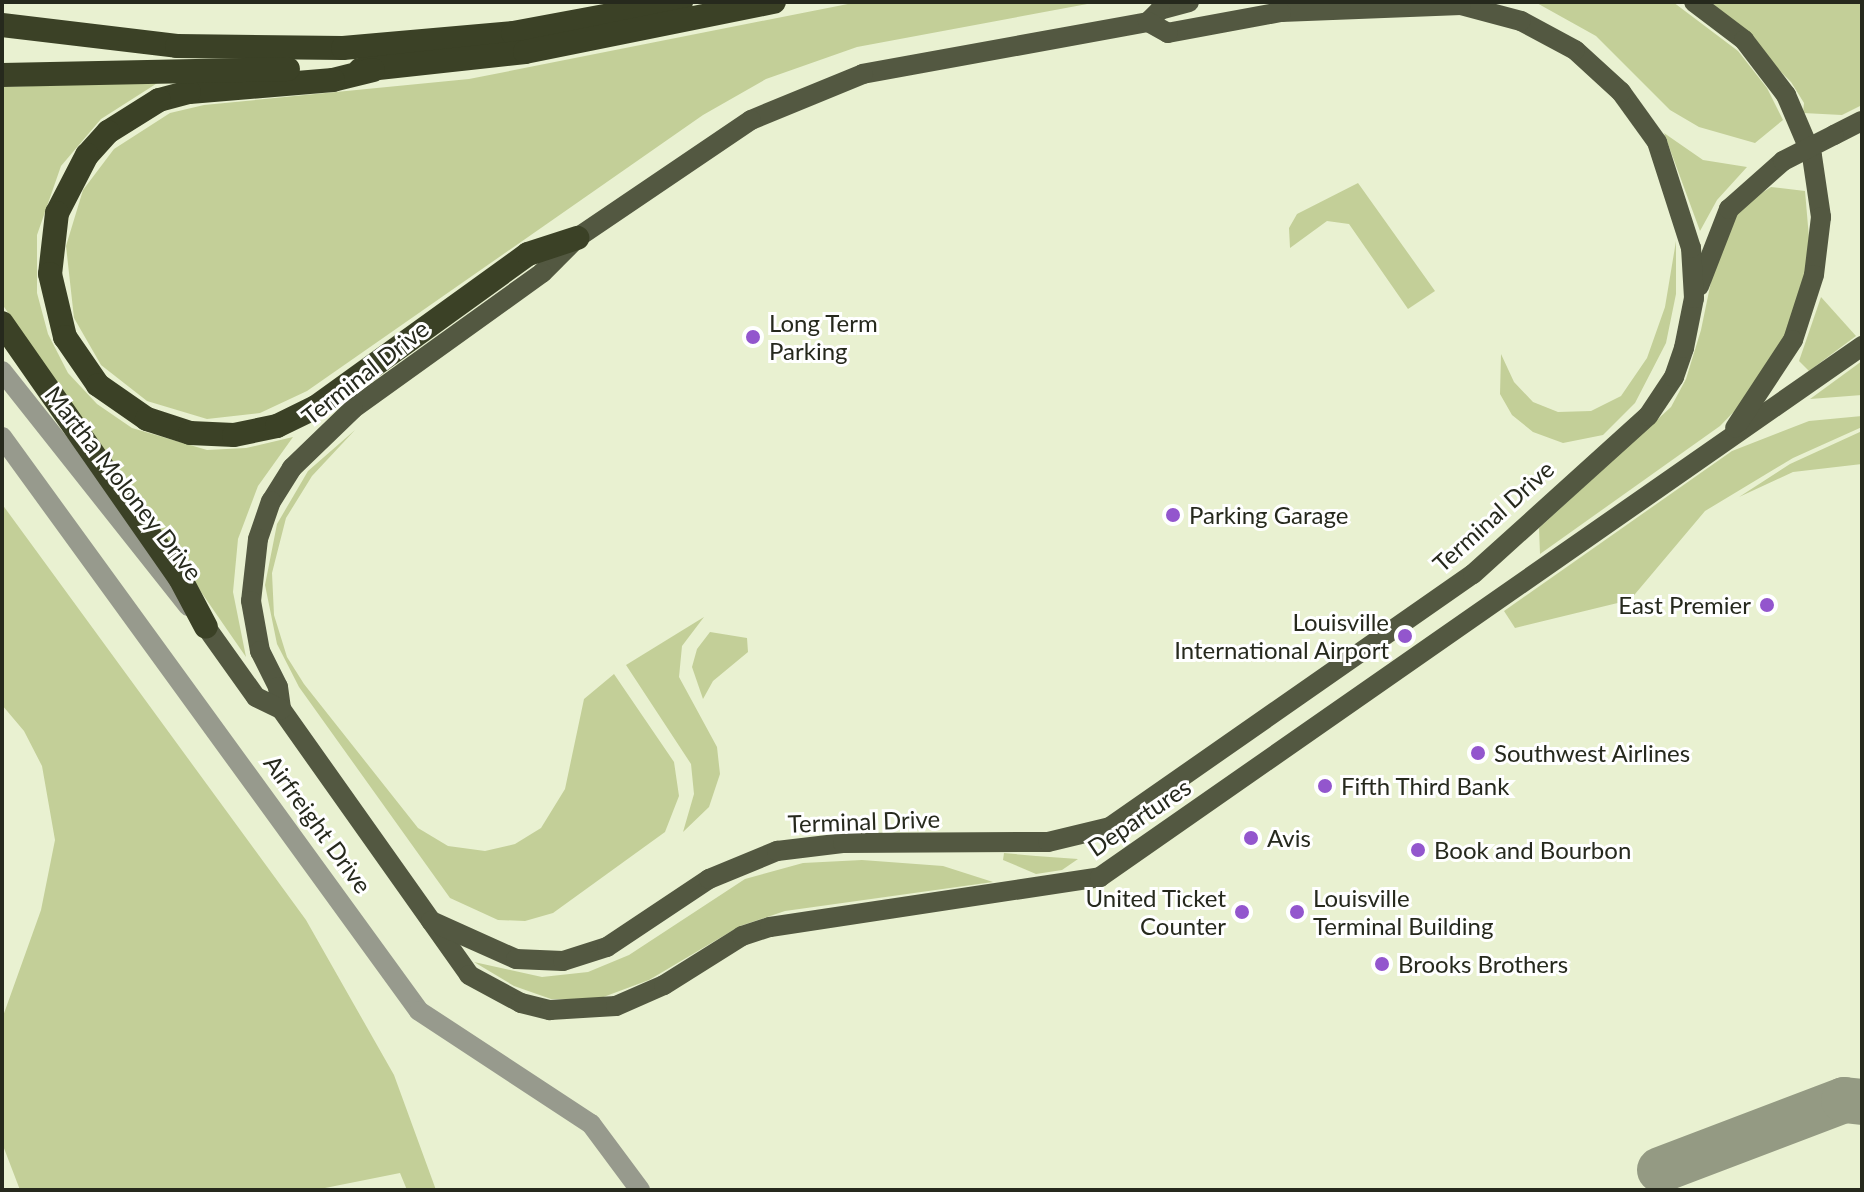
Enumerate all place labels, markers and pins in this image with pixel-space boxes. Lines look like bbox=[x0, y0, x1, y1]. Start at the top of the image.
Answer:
place label: Long Term Parking bbox=[769, 309, 878, 365]
marker: Long Term Parking bbox=[744, 328, 762, 346]
place label: Parking Garage bbox=[1189, 501, 1348, 529]
marker: Parking Garage bbox=[1164, 506, 1182, 524]
place label: East Premier bbox=[1618, 591, 1751, 619]
marker: East Premier bbox=[1758, 596, 1776, 614]
place label: Louisville International Airport bbox=[1174, 608, 1389, 664]
marker: Louisville International Airport bbox=[1396, 627, 1414, 645]
place label: Southwest Airlines bbox=[1494, 739, 1691, 767]
marker: Southwest Airlines bbox=[1469, 744, 1487, 762]
place label: Fifth Third Bank bbox=[1341, 772, 1510, 800]
marker: Fifth Third Bank bbox=[1316, 777, 1334, 795]
place label: Avis bbox=[1267, 824, 1311, 852]
marker: Avis bbox=[1242, 829, 1260, 847]
place label: Book and Bourbon bbox=[1434, 836, 1631, 864]
marker: Book and Bourbon bbox=[1409, 841, 1427, 859]
place label: United Ticket Counter bbox=[1085, 884, 1226, 940]
place label: Louisville Terminal Building bbox=[1313, 884, 1493, 940]
marker: United Ticket Counter bbox=[1233, 903, 1251, 921]
marker: Louisville Terminal Building bbox=[1288, 903, 1306, 921]
place label: Brooks Brothers bbox=[1398, 950, 1568, 978]
marker: Brooks Brothers bbox=[1373, 955, 1391, 973]

